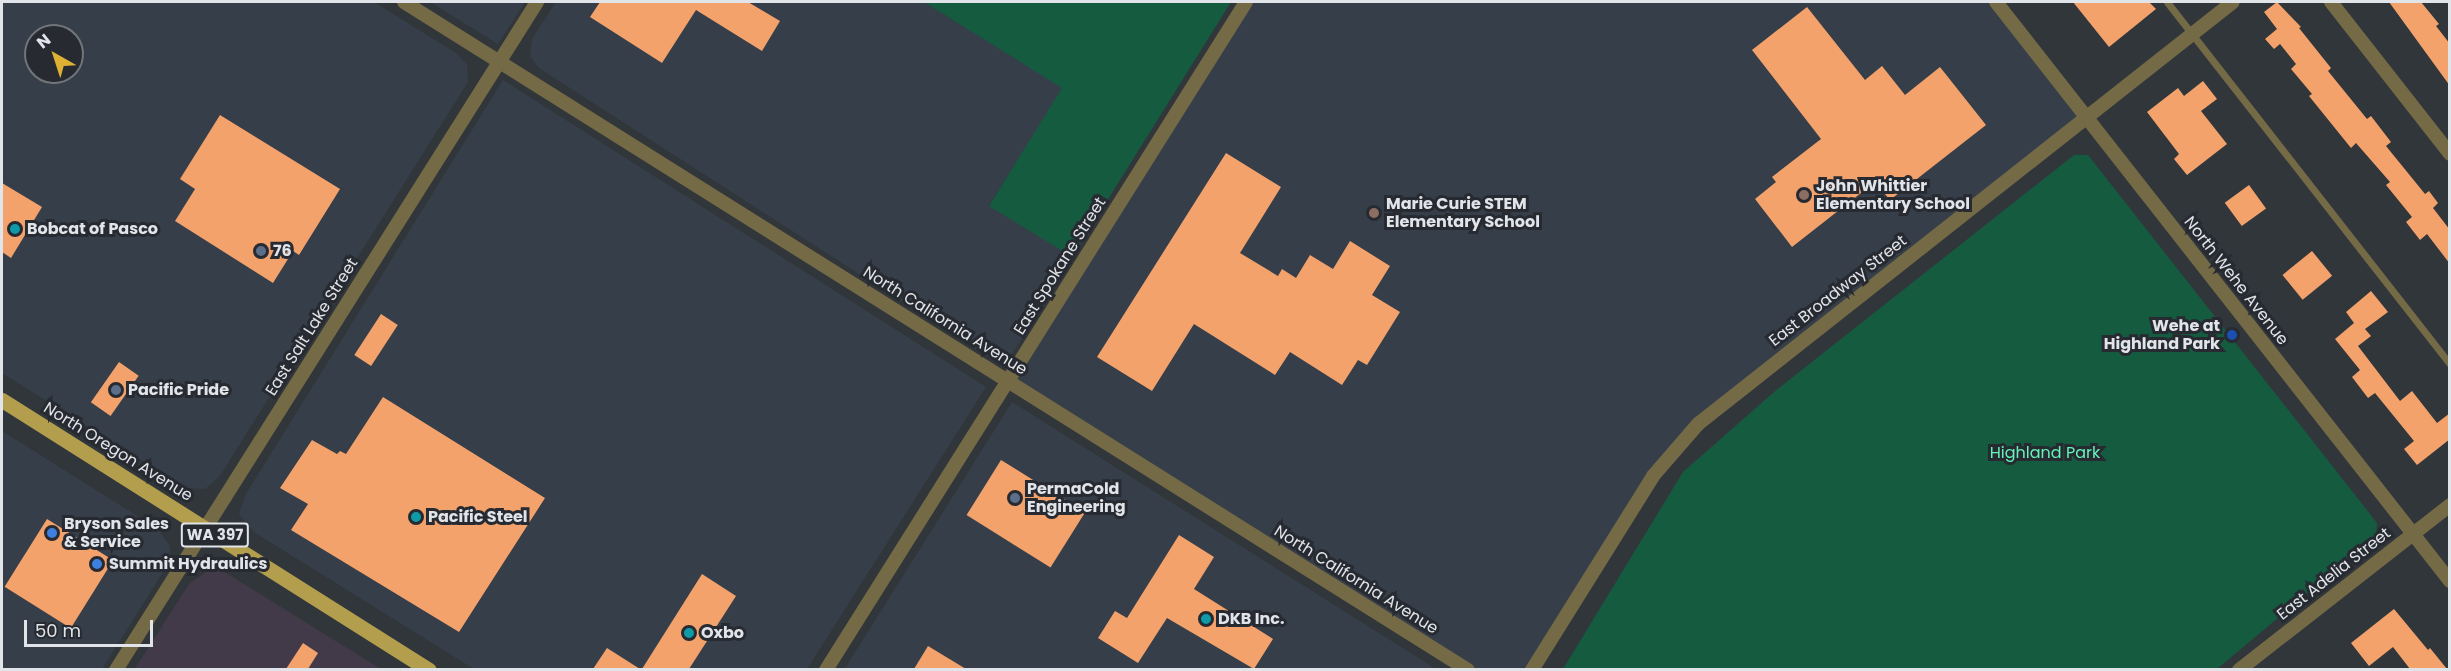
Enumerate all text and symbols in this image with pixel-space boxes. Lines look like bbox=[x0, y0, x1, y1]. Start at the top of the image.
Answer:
north arrow bbox=[24, 24, 84, 84]
text: N bbox=[32, 28, 56, 54]
place label: John Whittier Elementary School bbox=[1816, 176, 1970, 214]
marker: John Whittier Elementary School bbox=[1797, 188, 1811, 202]
street label: East Spokane Street bbox=[1010, 194, 1110, 338]
place label: Marie Curie STEM Elementary School bbox=[1386, 194, 1540, 232]
marker: Marie Curie STEM Elementary School bbox=[1367, 206, 1381, 220]
street label: North Wehe Avenue bbox=[2180, 213, 2292, 349]
place label: Bobcat of Pasco bbox=[27, 219, 158, 239]
marker: Bobcat of Pasco bbox=[8, 222, 22, 236]
street label: East Broadway Street bbox=[1765, 231, 1911, 351]
place label: 76 bbox=[273, 241, 292, 261]
marker: 76 bbox=[254, 244, 268, 258]
street label: East Salt Lake Street bbox=[262, 255, 362, 399]
street label: North California Avenue bbox=[859, 263, 1031, 379]
place label: Wehe at Highland Park bbox=[2104, 316, 2220, 354]
marker: Wehe at Highland Park bbox=[2225, 328, 2239, 342]
place label: Pacific Pride bbox=[128, 380, 229, 400]
marker: Pacific Pride bbox=[109, 383, 123, 397]
street label: North Oregon Avenue bbox=[40, 398, 196, 506]
park label: Highland Park bbox=[1990, 443, 2100, 463]
place label: PermaCold Engineering bbox=[1027, 479, 1126, 517]
marker: PermaCold Engineering bbox=[1008, 491, 1022, 505]
place label: Pacific Steel bbox=[428, 507, 528, 527]
marker: Pacific Steel bbox=[409, 510, 423, 524]
place label: Bryson Sales & Service bbox=[64, 514, 169, 552]
street label: North California Avenue bbox=[1270, 522, 1442, 638]
road number: WA 397 bbox=[180, 523, 250, 547]
street label: East Adelia Street bbox=[2273, 524, 2395, 624]
marker: Bryson Sales & Service bbox=[45, 526, 59, 540]
place label: Summit Hydraulics bbox=[109, 554, 267, 574]
marker: Summit Hydraulics bbox=[90, 557, 104, 571]
scale bar bbox=[27, 608, 156, 646]
place label: DKB Inc. bbox=[1218, 609, 1284, 629]
marker: DKB Inc. bbox=[1199, 612, 1213, 626]
text: 50 m bbox=[35, 618, 81, 643]
place label: Oxbo bbox=[701, 623, 744, 643]
marker: Oxbo bbox=[682, 626, 696, 640]

